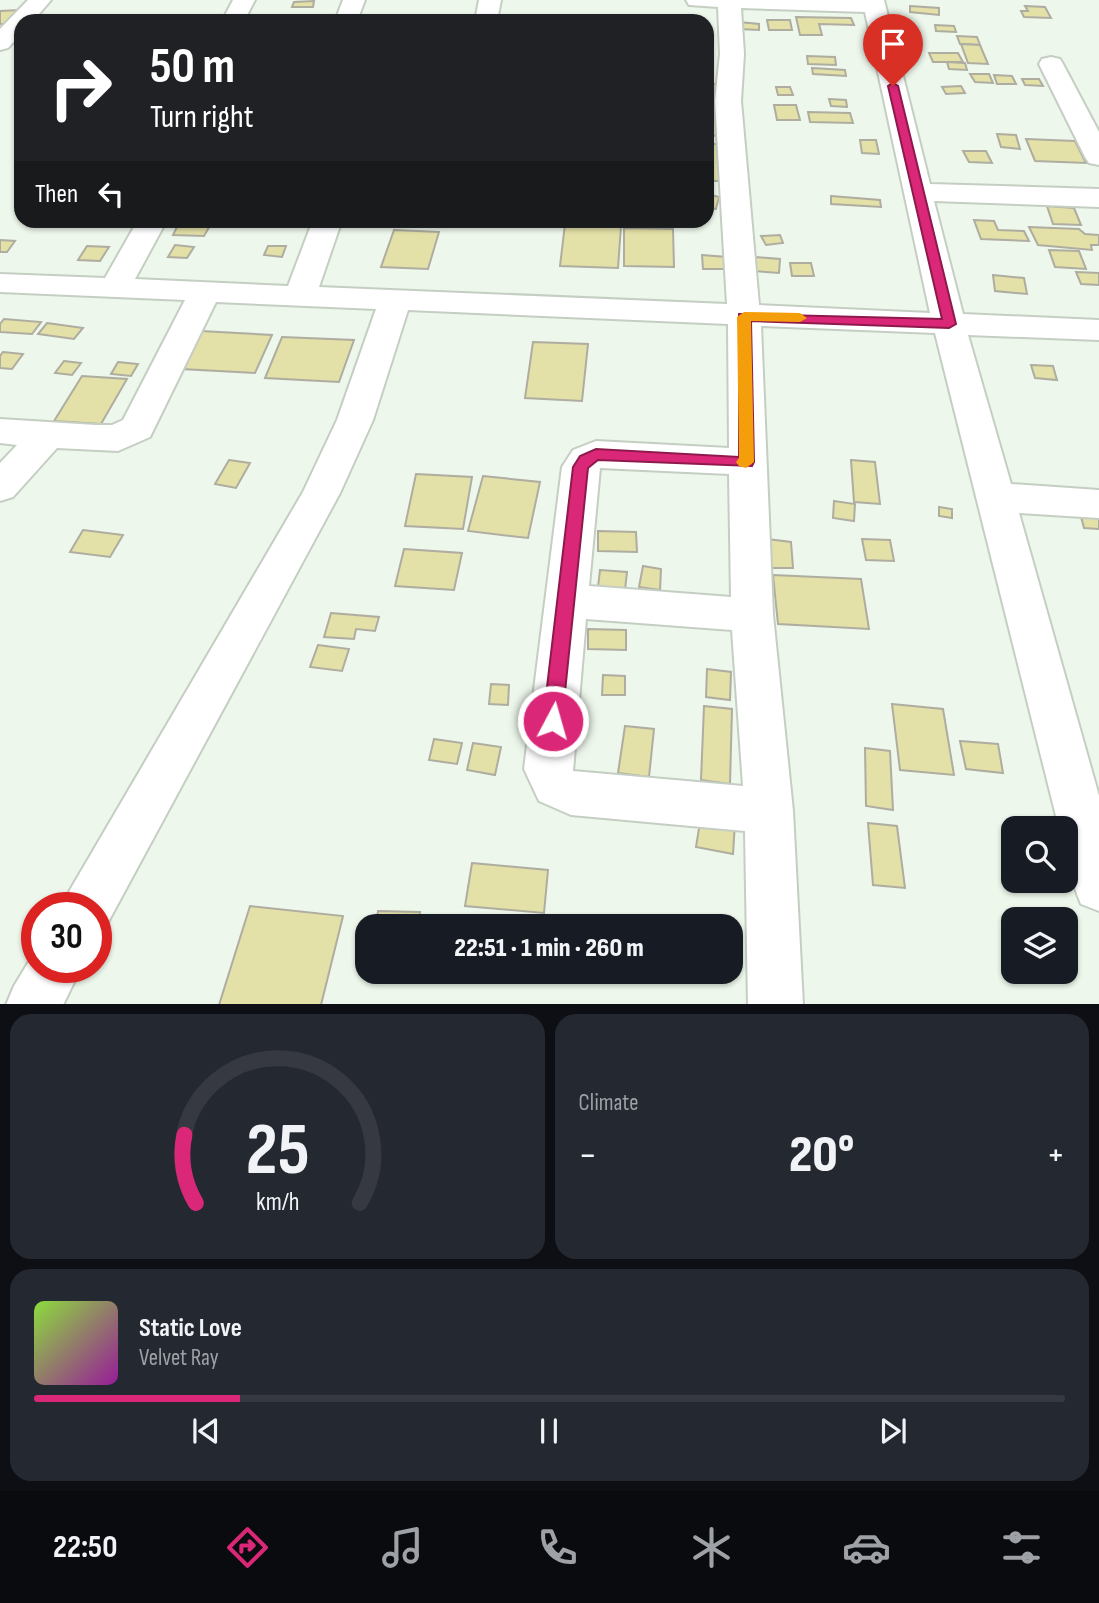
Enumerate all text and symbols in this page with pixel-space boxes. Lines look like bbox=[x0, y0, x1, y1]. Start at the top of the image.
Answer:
pin bbox=[863, 14, 923, 86]
icon: arrive bbox=[874, 25, 912, 63]
text: 50 m bbox=[150, 38, 235, 97]
icon: right bbox=[35, 42, 126, 133]
text: Turn right bbox=[150, 98, 254, 137]
icon: left bbox=[92, 175, 130, 213]
text: Then bbox=[35, 179, 78, 210]
position arrow bbox=[516, 684, 590, 758]
map controls bbox=[1001, 816, 1078, 984]
button: search bbox=[1001, 816, 1078, 893]
speed limit sign: 30 bbox=[21, 892, 112, 983]
button: layers bbox=[1001, 907, 1078, 984]
text: 22:51 · 1 min · 260 m bbox=[454, 933, 644, 964]
text: Climate bbox=[579, 1089, 638, 1117]
text: 25 bbox=[245, 1107, 309, 1195]
text: 20° bbox=[789, 1124, 854, 1187]
text: − bbox=[579, 1133, 597, 1178]
text: + bbox=[1046, 1133, 1065, 1178]
text: km/h bbox=[256, 1186, 299, 1217]
text: Static Love bbox=[139, 1313, 242, 1344]
text: Velvet Ray bbox=[139, 1344, 219, 1372]
icon: previous bbox=[187, 1412, 225, 1450]
icon: pause bbox=[530, 1412, 568, 1450]
icon: next bbox=[874, 1412, 912, 1450]
icon: directions bbox=[223, 1523, 272, 1572]
icon: music bbox=[378, 1523, 427, 1572]
icon: phone bbox=[533, 1523, 582, 1572]
icon: climate bbox=[687, 1523, 736, 1572]
icon: car bbox=[842, 1523, 891, 1572]
icon: filters bbox=[997, 1523, 1046, 1572]
text: 22:50 bbox=[53, 1528, 117, 1567]

